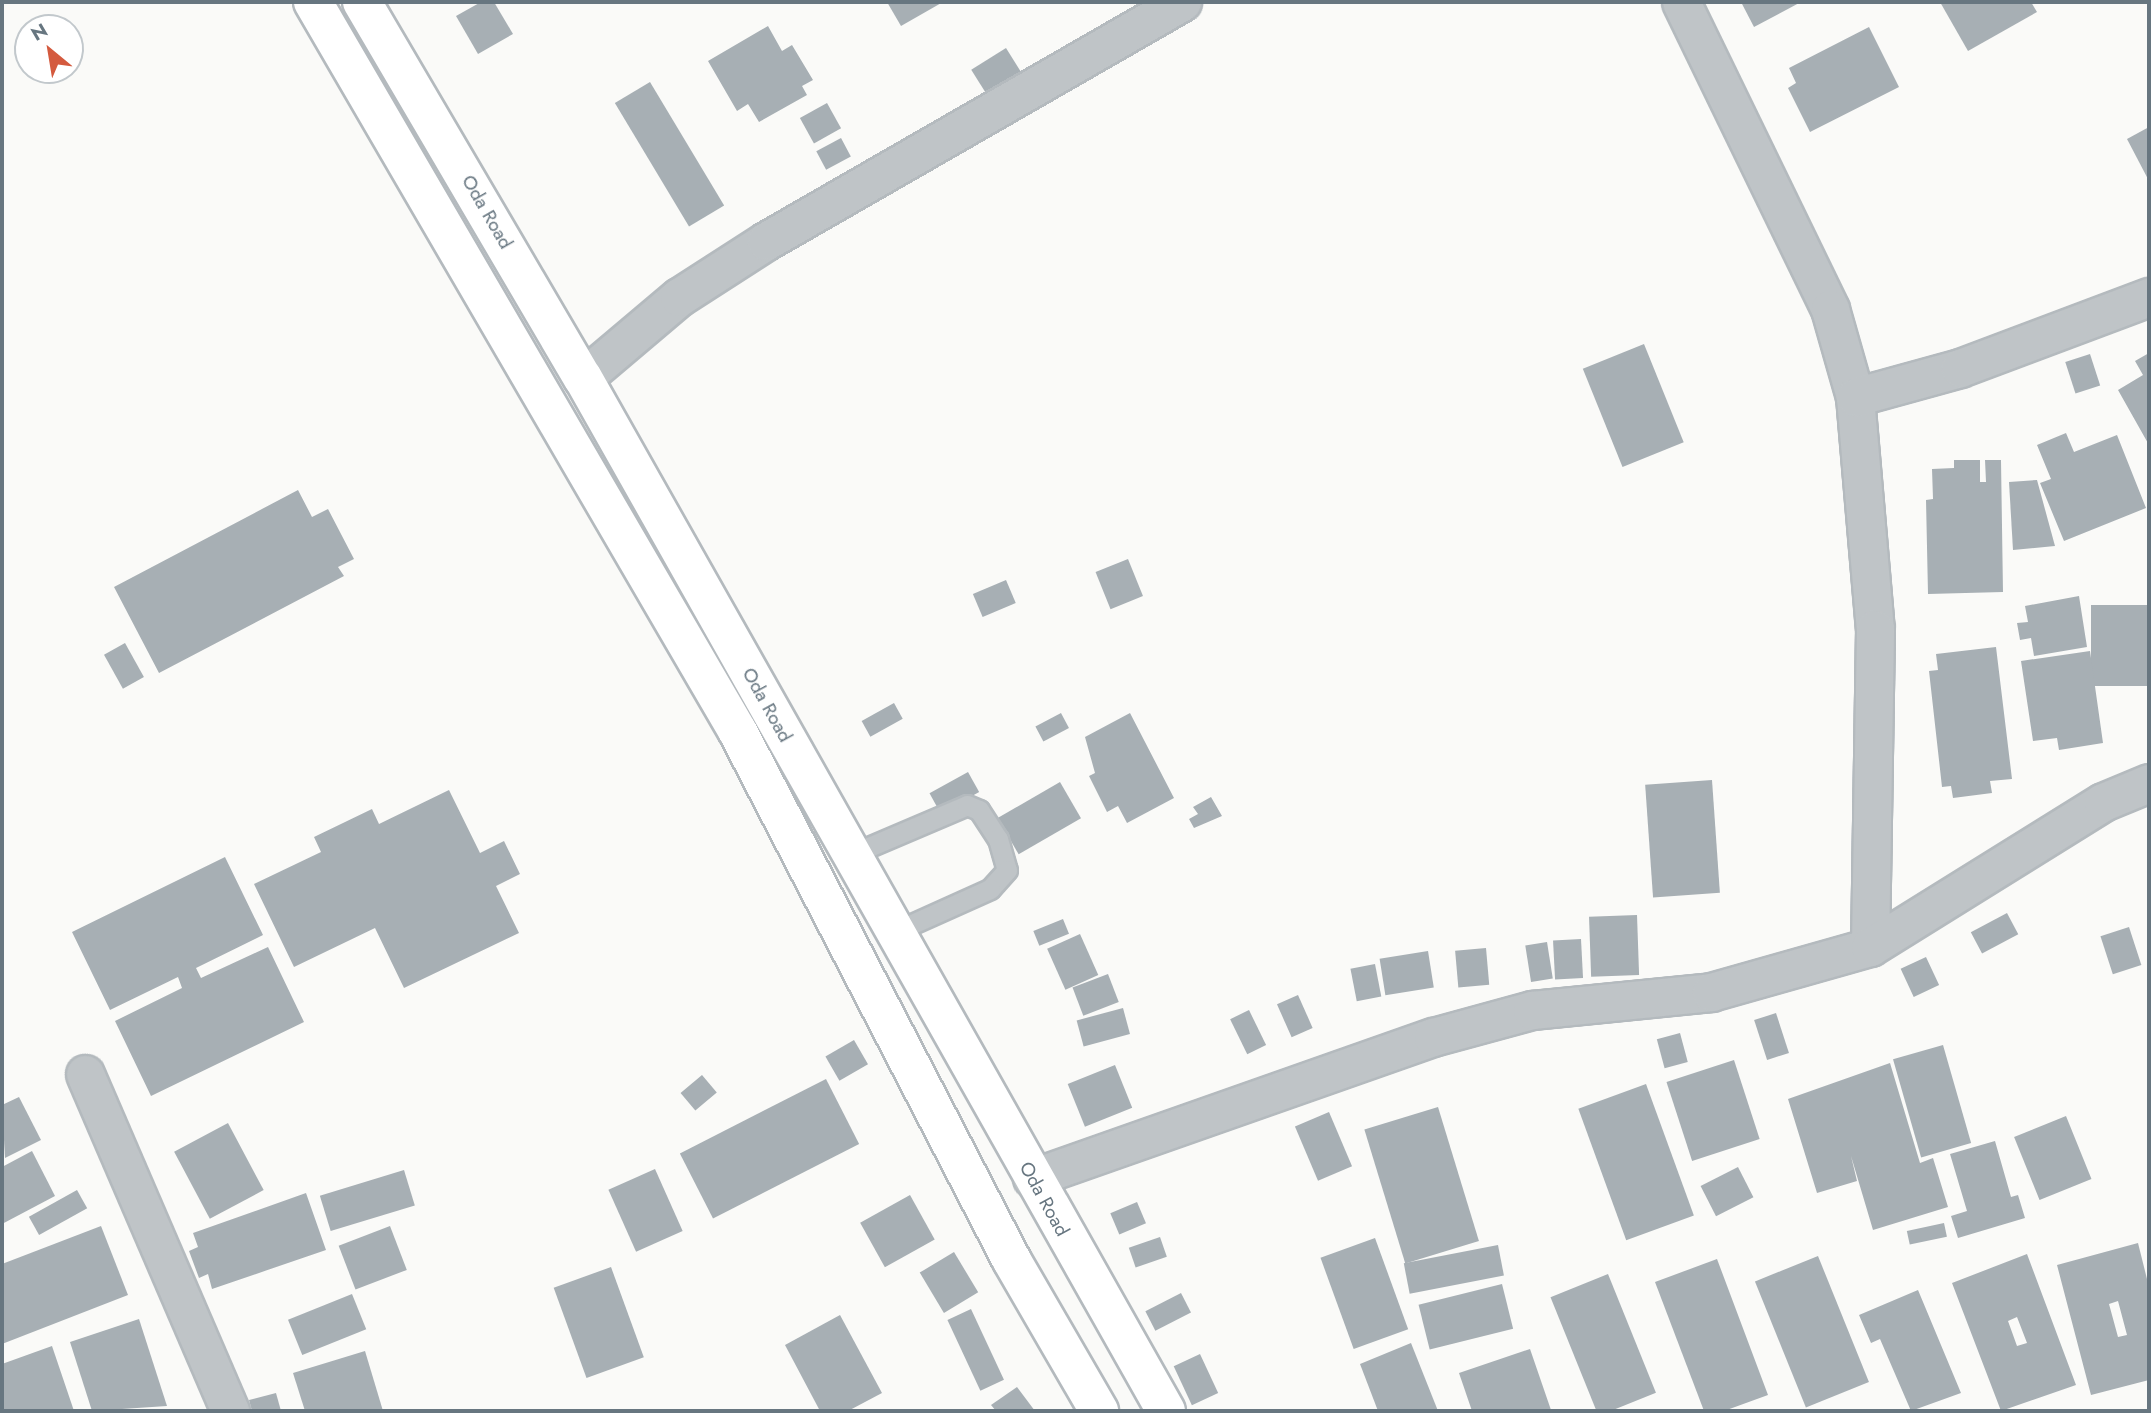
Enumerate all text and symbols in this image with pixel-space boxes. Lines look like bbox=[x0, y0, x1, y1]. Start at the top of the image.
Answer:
north arrow bbox=[14, 14, 84, 84]
text: N bbox=[26, 17, 53, 48]
street label: Oda Road bbox=[457, 171, 517, 253]
street label: Oda Road bbox=[737, 664, 797, 746]
street label: Oda Road bbox=[1014, 1158, 1074, 1240]

